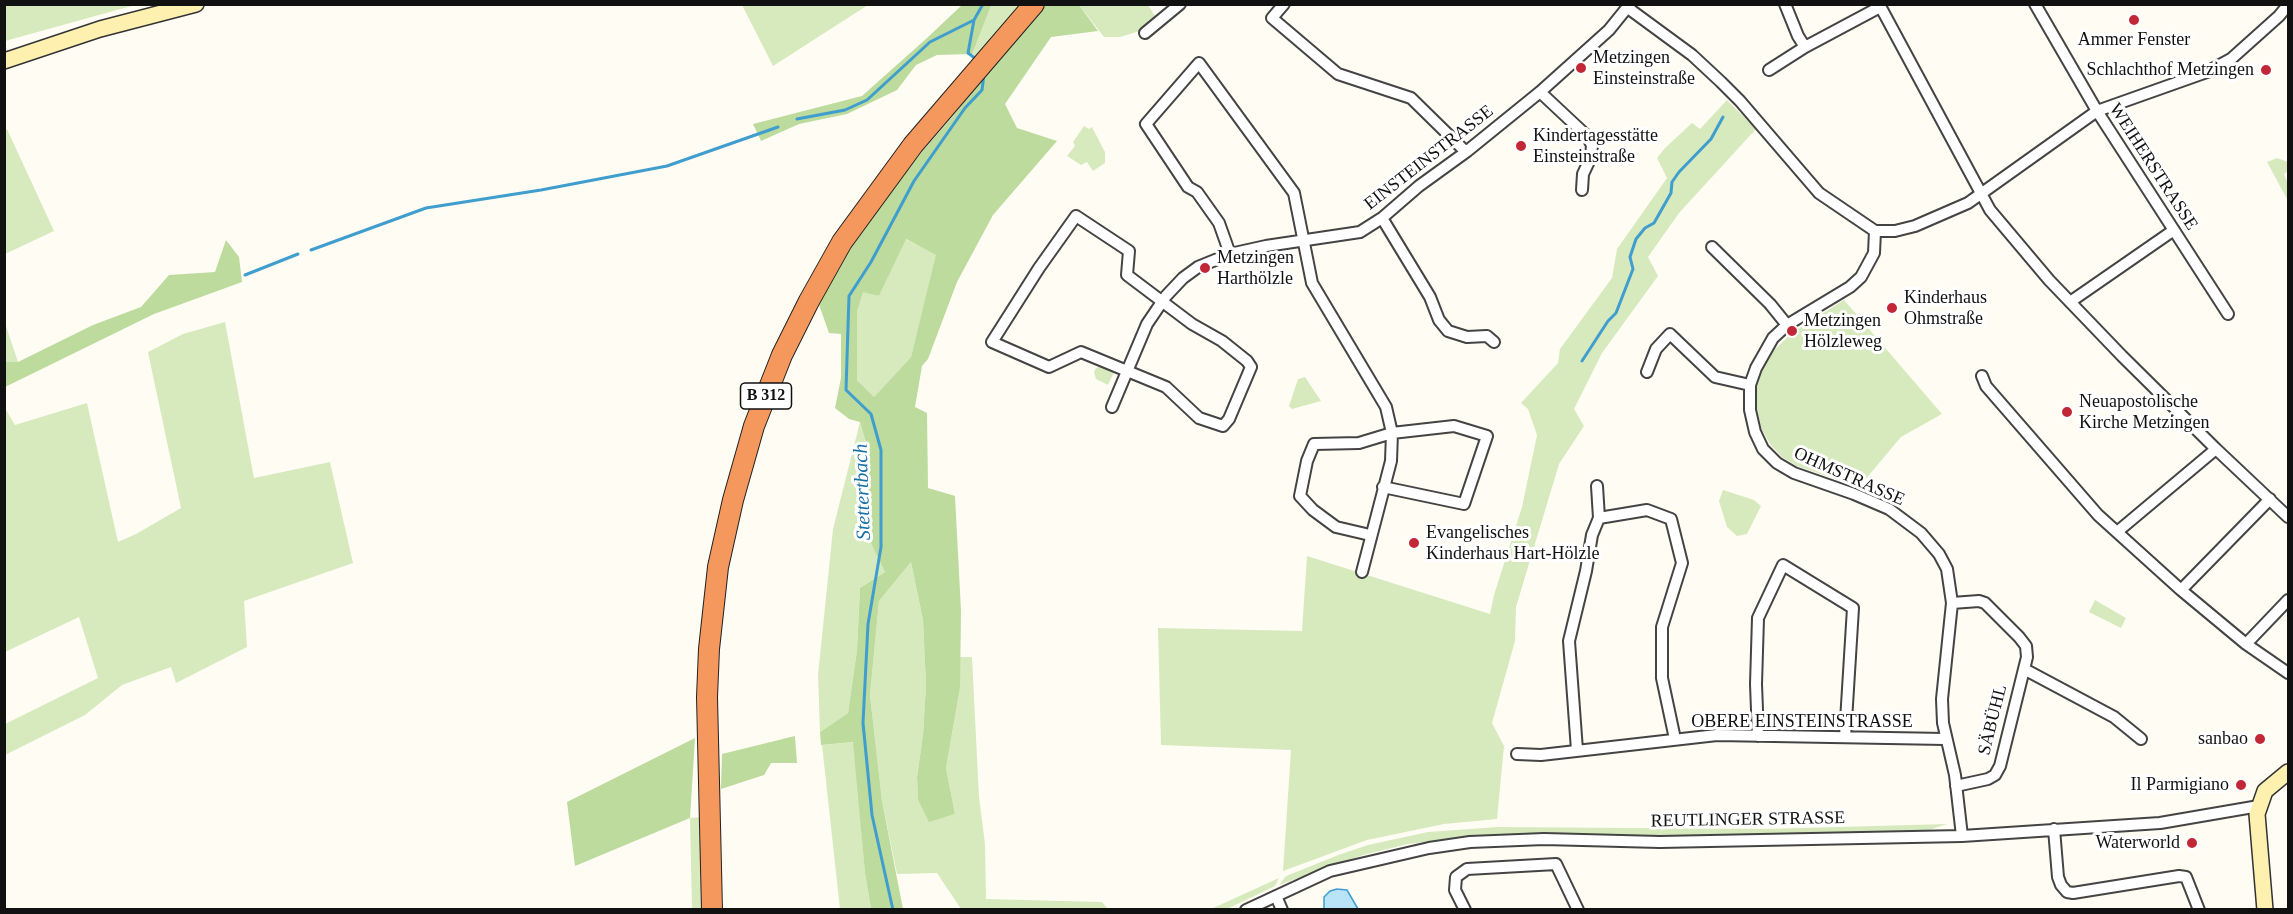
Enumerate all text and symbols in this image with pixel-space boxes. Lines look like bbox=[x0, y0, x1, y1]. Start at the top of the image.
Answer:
marker: Ammer Fenster bbox=[2127, 13, 2141, 27]
place label: Ammer Fenster bbox=[2078, 29, 2190, 51]
place label: Metzingen Einsteinstraße bbox=[1593, 47, 1695, 90]
place label: Schlachthof Metzingen bbox=[2087, 59, 2254, 81]
marker: Metzingen Einsteinstraße bbox=[1574, 61, 1588, 75]
marker: Schlachthof Metzingen bbox=[2259, 63, 2273, 77]
street label: WEIHERSTRASSE bbox=[2104, 99, 2202, 235]
street label: EINSTEINSTRASSE bbox=[1360, 101, 1498, 215]
place label: Kindertagesstätte Einsteinstraße bbox=[1533, 125, 1658, 168]
marker: Kindertagesstätte Einsteinstraße bbox=[1514, 139, 1528, 153]
place label: Metzingen Harthölzle bbox=[1217, 247, 1294, 290]
marker: Metzingen Harthölzle bbox=[1198, 261, 1212, 275]
place label: Kinderhaus Ohmstraße bbox=[1904, 287, 1987, 330]
marker: Kinderhaus Ohmstraße bbox=[1885, 301, 1899, 315]
place label: Metzingen Hölzleweg bbox=[1804, 310, 1882, 352]
marker: Metzingen Hölzleweg bbox=[1785, 324, 1799, 338]
road number: B 312 bbox=[740, 383, 792, 409]
place label: Neuapostolische Kirche Metzingen bbox=[2079, 391, 2209, 434]
marker: Neuapostolische Kirche Metzingen bbox=[2060, 405, 2074, 419]
water label: Stettertbach bbox=[849, 443, 877, 541]
street label: OHMSTRASSE bbox=[1790, 443, 1908, 511]
place label: Evangelisches Kinderhaus Hart-Hölzle bbox=[1426, 522, 1599, 564]
marker: Evangelisches Kinderhaus Hart-Hölzle bbox=[1407, 536, 1421, 550]
street label: SÄBÜHL bbox=[1974, 682, 2012, 758]
street label: OBERE EINSTEINSTRASSE bbox=[1691, 711, 1913, 733]
place label: sanbao bbox=[2198, 728, 2248, 750]
marker: sanbao bbox=[2253, 732, 2267, 746]
place label: Il Parmigiano bbox=[2131, 774, 2229, 796]
marker: Il Parmigiano bbox=[2234, 778, 2248, 792]
street label: REUTLINGER STRASSE bbox=[1651, 808, 1845, 832]
place label: Waterworld bbox=[2095, 832, 2180, 854]
marker: Waterworld bbox=[2185, 836, 2199, 850]

